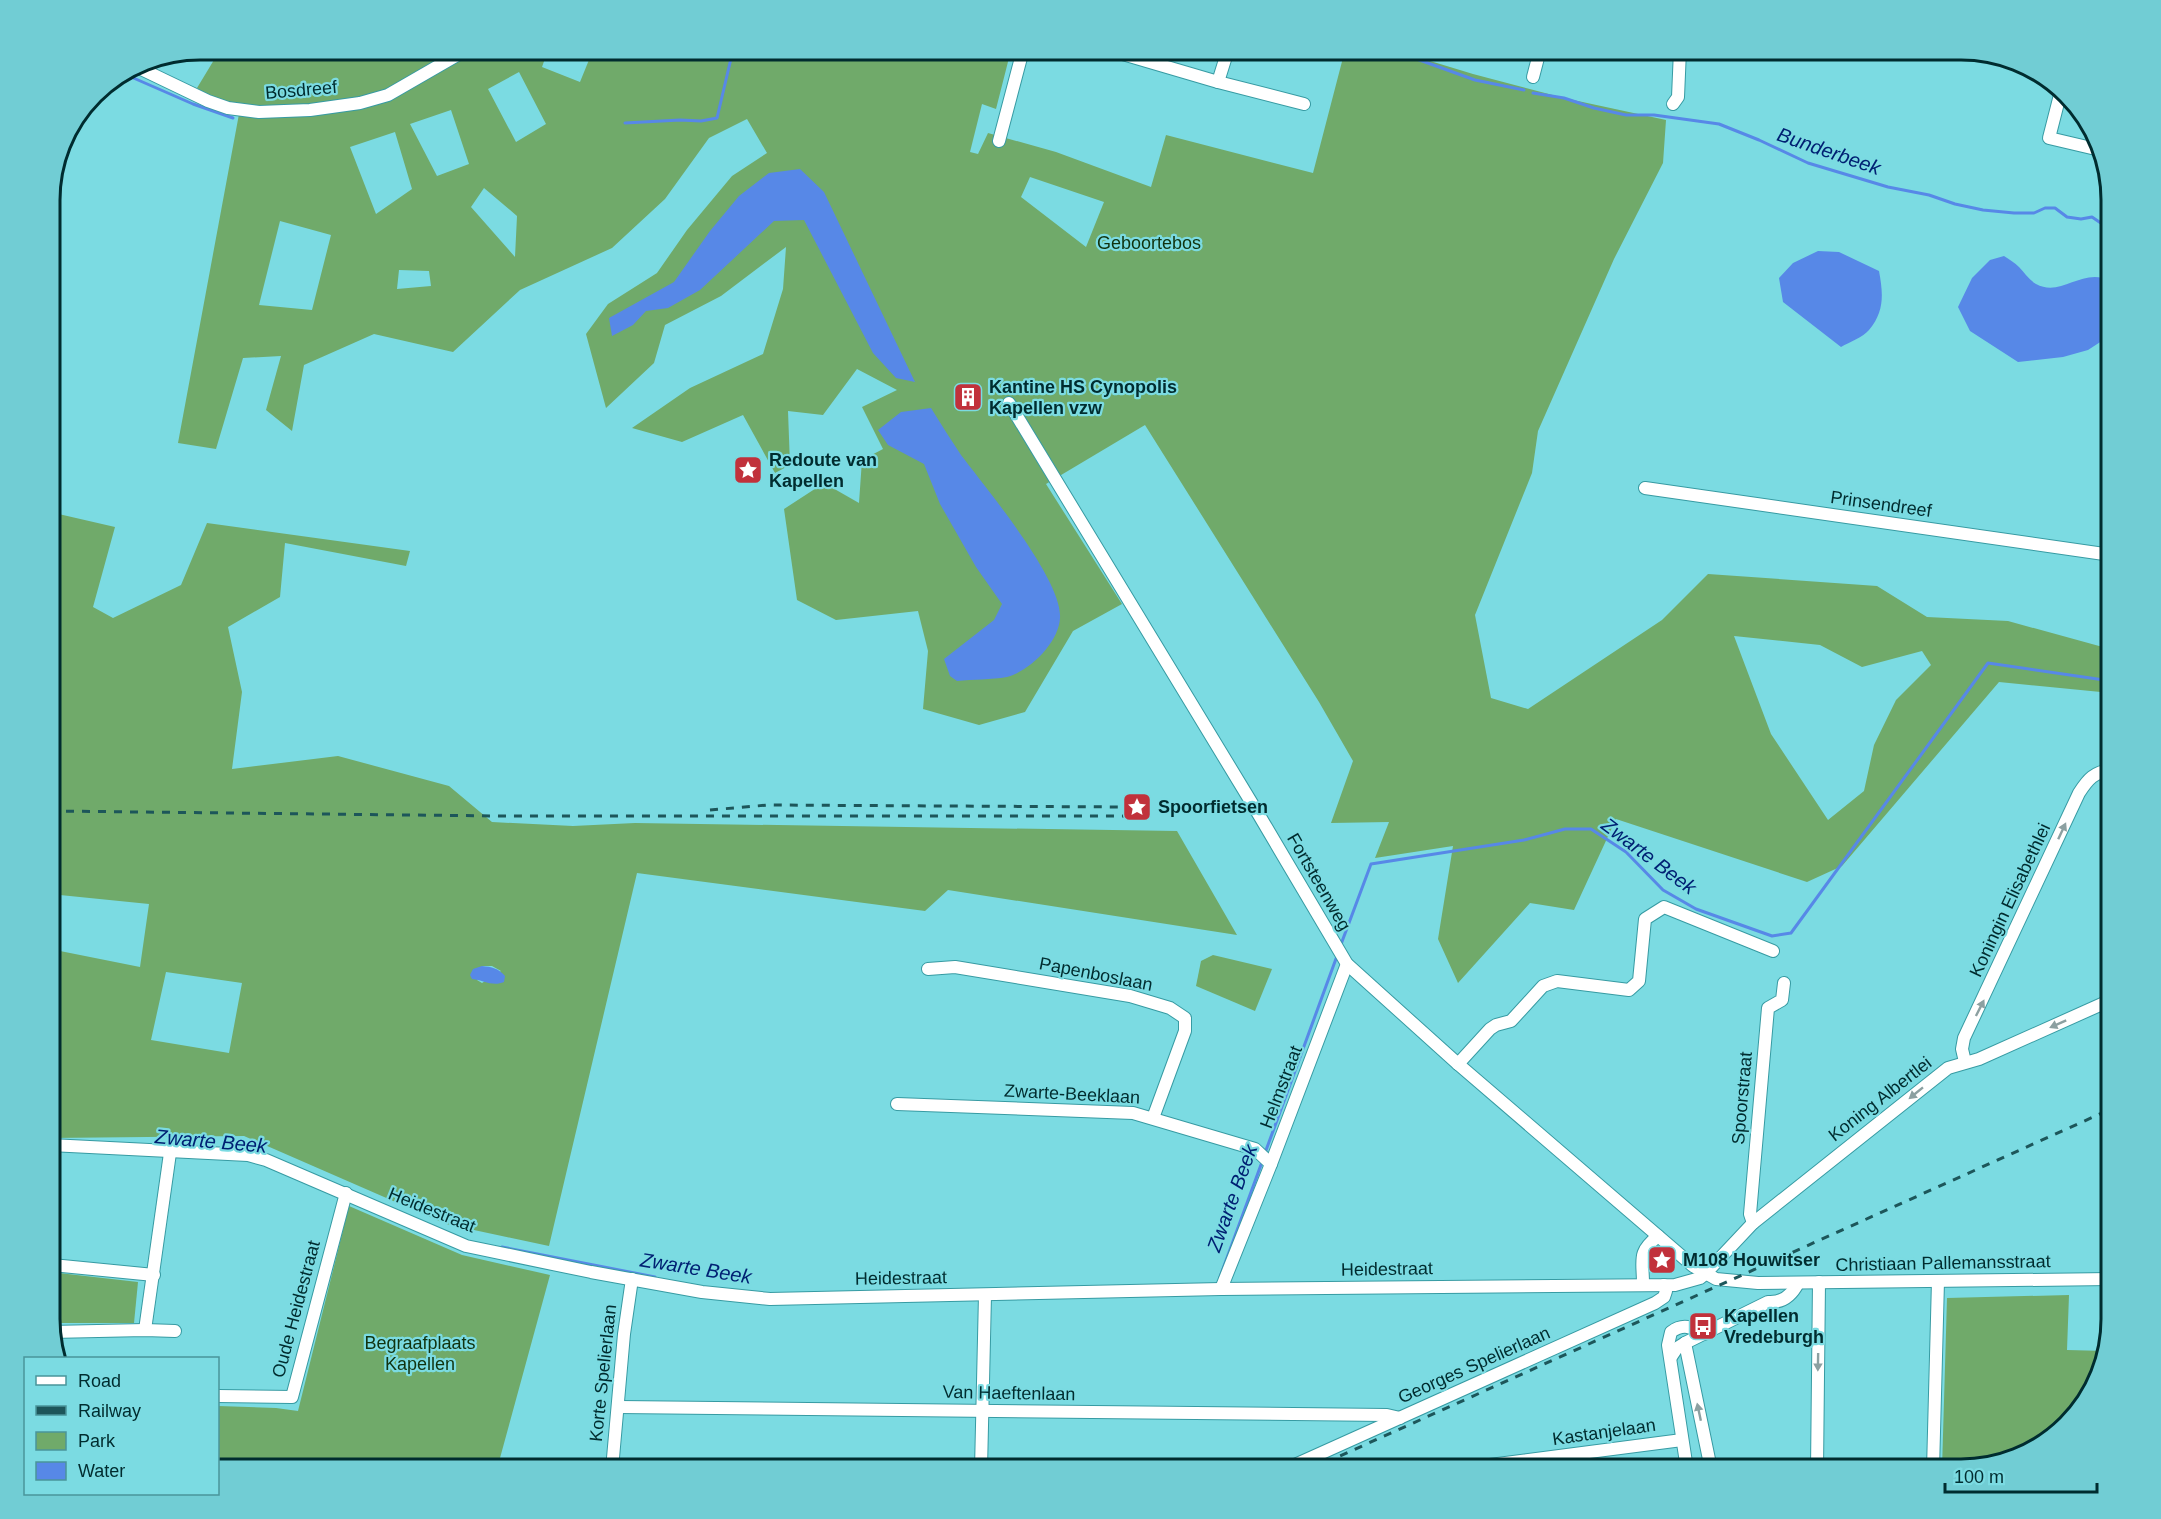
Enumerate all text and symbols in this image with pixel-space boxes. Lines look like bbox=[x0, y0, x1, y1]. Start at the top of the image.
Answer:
street label: Bosdreef bbox=[264, 77, 339, 103]
water label: Bunderbeek bbox=[1774, 123, 1885, 179]
park label: Geboortebos bbox=[1097, 233, 1201, 253]
place label: Kantine HS Cynopolis Kapellen vzw bbox=[989, 377, 1177, 418]
building icon: Kantine HS Cynopolis Kapellen vzw bbox=[952, 381, 984, 413]
place label: Redoute van Kapellen bbox=[769, 450, 877, 491]
place icon: Redoute van Kapellen bbox=[732, 454, 764, 486]
street label: Prinsendreef bbox=[1829, 487, 1934, 521]
place icon: Spoorfietsen bbox=[1121, 791, 1153, 823]
place label: Spoorfietsen bbox=[1158, 797, 1268, 817]
water label: Zwarte Beek bbox=[1597, 813, 1701, 899]
street label: Koningin Elisabethlei bbox=[1966, 820, 2054, 980]
one-way arrow bbox=[2057, 822, 2066, 839]
street label: Fortsteenweg bbox=[1283, 830, 1355, 934]
street label: Papenboslaan bbox=[1038, 953, 1154, 995]
one-way arrow bbox=[1975, 999, 1984, 1016]
one-way arrow bbox=[2049, 1019, 2067, 1029]
street label: Helmstraat bbox=[1256, 1043, 1306, 1131]
street label: Spoorstraat bbox=[1728, 1051, 1756, 1145]
street label: Koning Albertlei bbox=[1825, 1053, 1935, 1145]
street label: Zwarte-Beeklaan bbox=[1004, 1080, 1140, 1108]
one-way arrow bbox=[1909, 1086, 1924, 1099]
water label: Zwarte Beek bbox=[153, 1125, 269, 1157]
water label: Zwarte Beek bbox=[1202, 1141, 1262, 1255]
street label: Heidestraat bbox=[386, 1183, 478, 1237]
street label: Oude Heidestraat bbox=[268, 1238, 324, 1380]
place icon: M108 Houwitser bbox=[1646, 1244, 1678, 1276]
water label: Zwarte Beek bbox=[638, 1248, 754, 1288]
place label: M108 Houwitser bbox=[1683, 1250, 1820, 1270]
street label: Christiaan Pallemansstraat bbox=[1835, 1251, 2051, 1275]
street label: Heidestraat bbox=[1341, 1258, 1433, 1280]
street label: Heidestraat bbox=[855, 1267, 947, 1289]
street label: Korte Spelierlaan bbox=[586, 1303, 620, 1443]
place label: Kapellen Vredeburgh bbox=[1724, 1306, 1824, 1347]
bus stop icon: Kapellen Vredeburgh bbox=[1687, 1310, 1719, 1342]
street label: Georges Spelierlaan bbox=[1395, 1322, 1553, 1408]
park label: Begraafplaats Kapellen bbox=[364, 1333, 476, 1374]
one-way arrow bbox=[1814, 1352, 1823, 1371]
legend bbox=[24, 1357, 219, 1495]
text: Road bbox=[78, 1371, 121, 1391]
street label: Van Haeftenlaan bbox=[942, 1382, 1076, 1404]
text: Railway bbox=[78, 1401, 141, 1421]
one-way arrow bbox=[1694, 1403, 1703, 1422]
street label: Kastanjelaan bbox=[1551, 1415, 1657, 1449]
text: Park bbox=[78, 1431, 116, 1451]
scale bar bbox=[1945, 1456, 2096, 1494]
text: Water bbox=[78, 1461, 125, 1481]
text: 100 m bbox=[1954, 1467, 2004, 1487]

